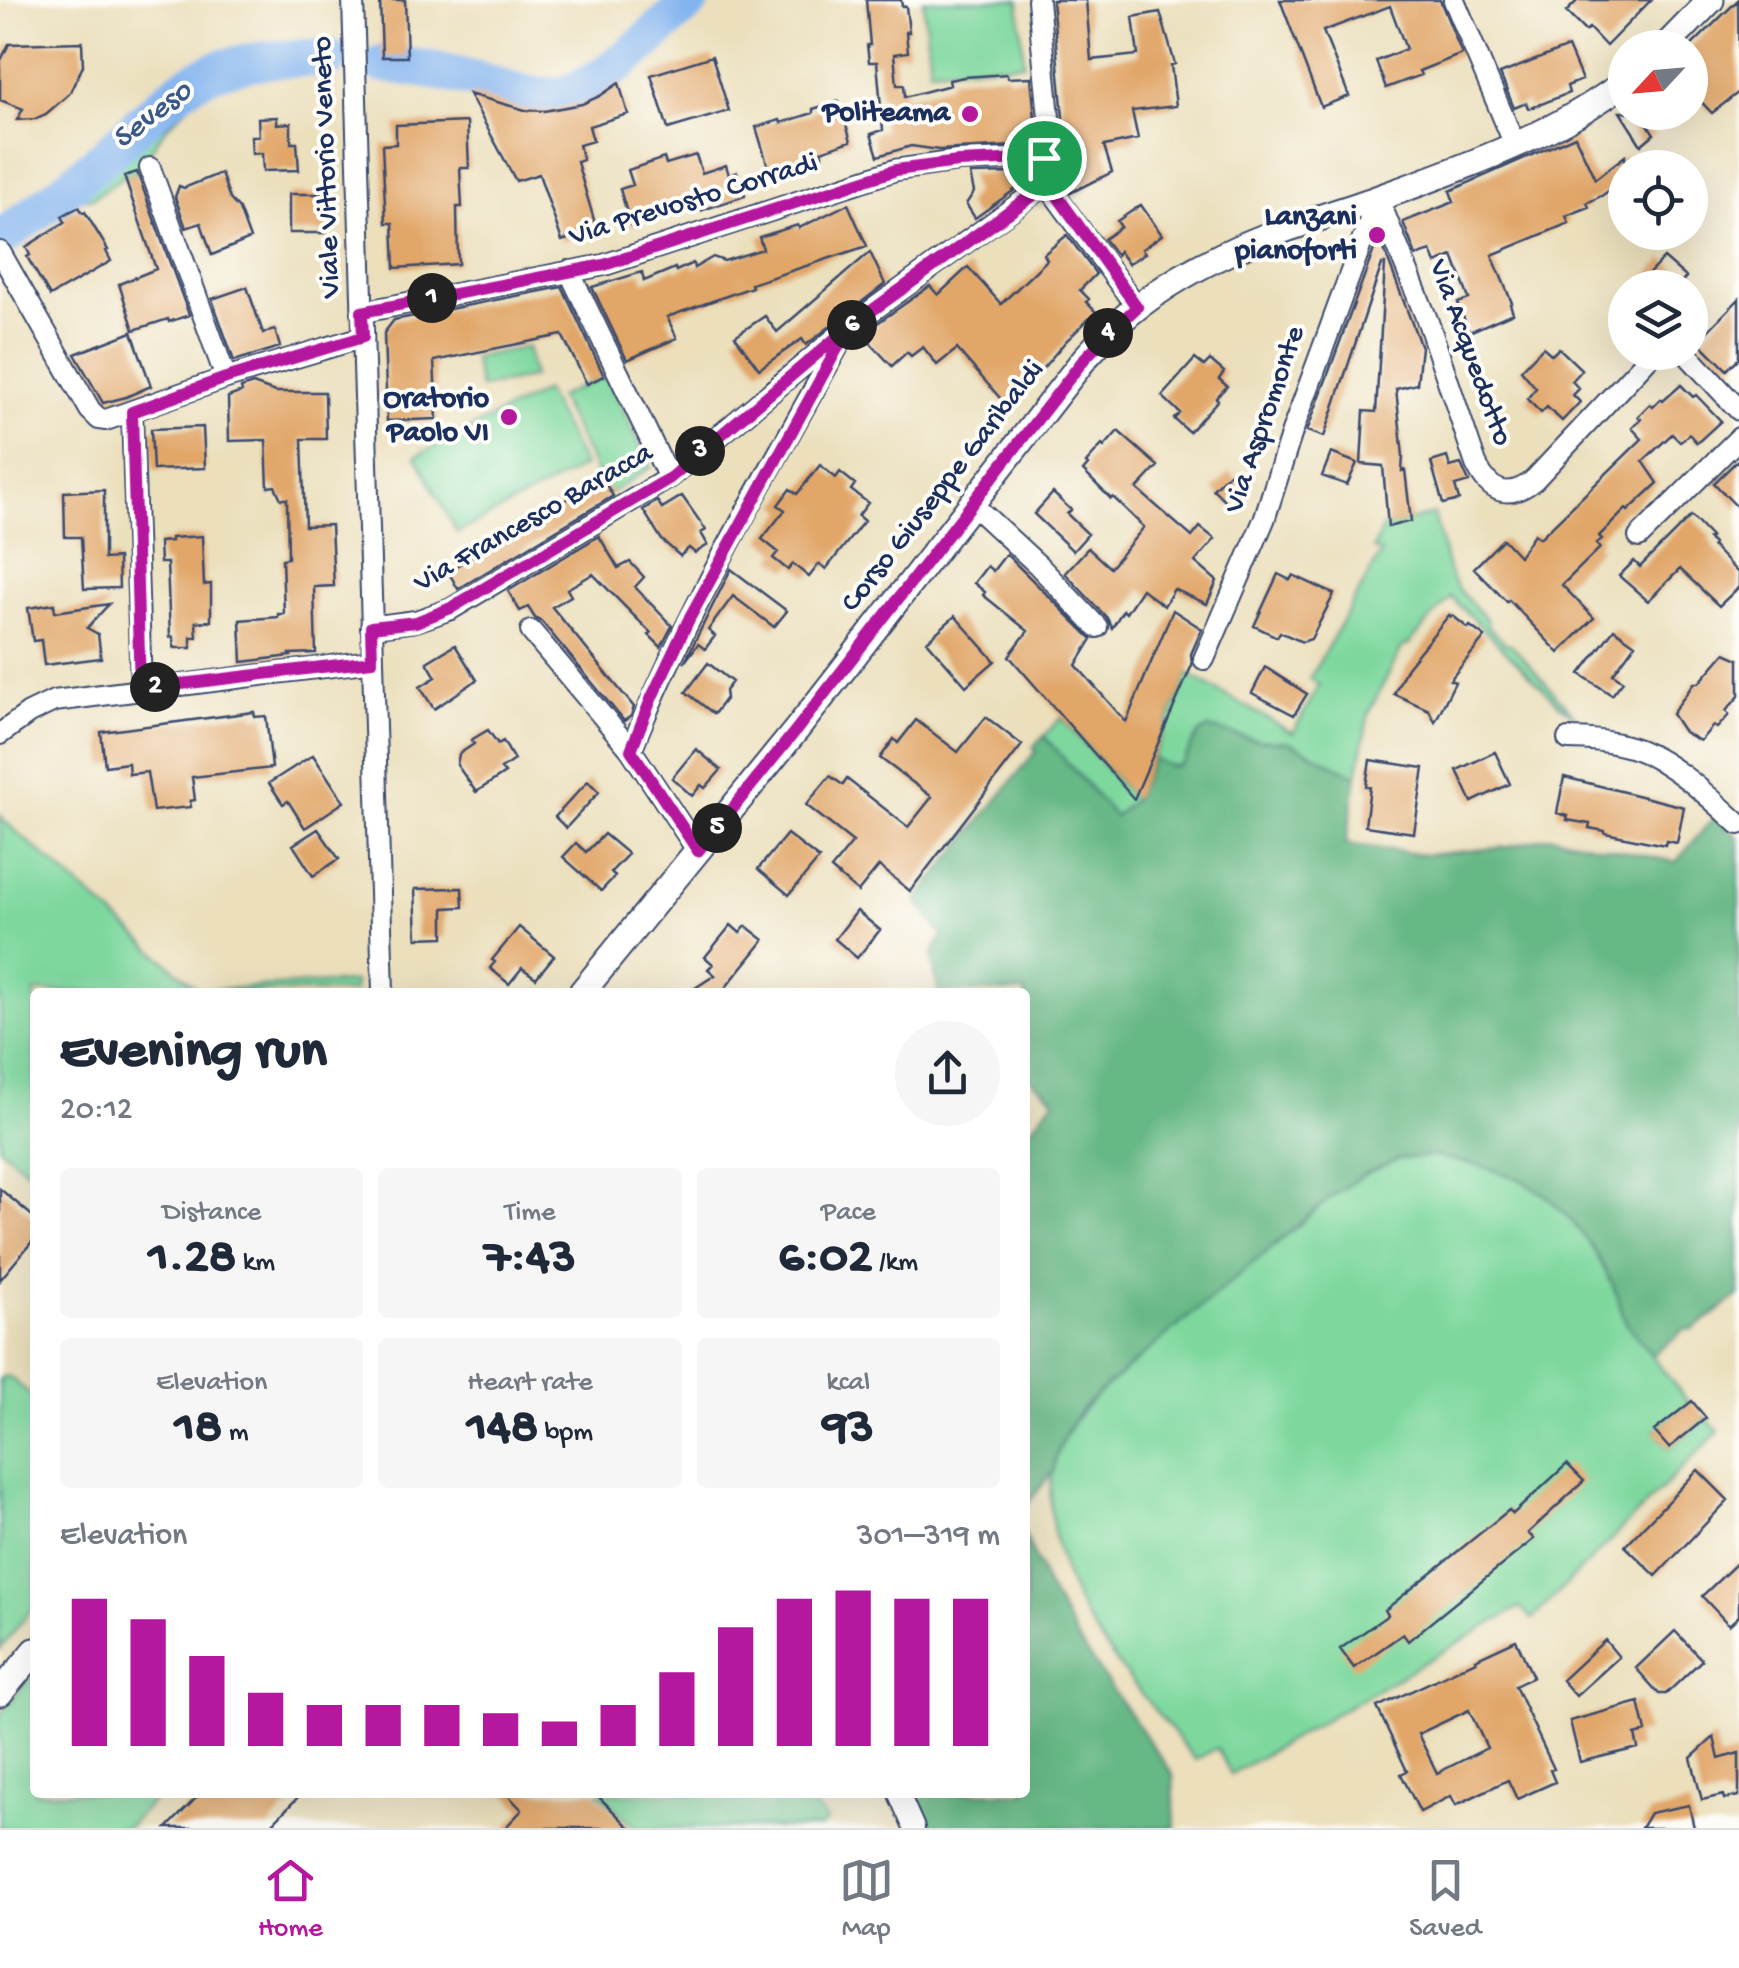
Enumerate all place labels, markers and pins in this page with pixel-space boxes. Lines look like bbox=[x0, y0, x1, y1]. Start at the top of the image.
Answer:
place label: Politeama bbox=[820, 97, 951, 132]
marker: Politeama bbox=[959, 103, 981, 125]
pin bbox=[1002, 116, 1087, 201]
place label: Lanzani pianoforti bbox=[1234, 201, 1357, 270]
marker: Lanzani pianoforti bbox=[1366, 224, 1388, 246]
pin: 1 bbox=[407, 273, 457, 323]
pin: 6 bbox=[827, 300, 877, 350]
pin: 4 bbox=[1083, 308, 1133, 358]
place label: Oratorio Paolo VI bbox=[383, 383, 489, 452]
marker: Oratorio Paolo VI bbox=[498, 406, 520, 428]
pin: 3 bbox=[675, 426, 725, 476]
pin: 2 bbox=[130, 662, 180, 712]
pin: 5 bbox=[692, 803, 742, 853]

